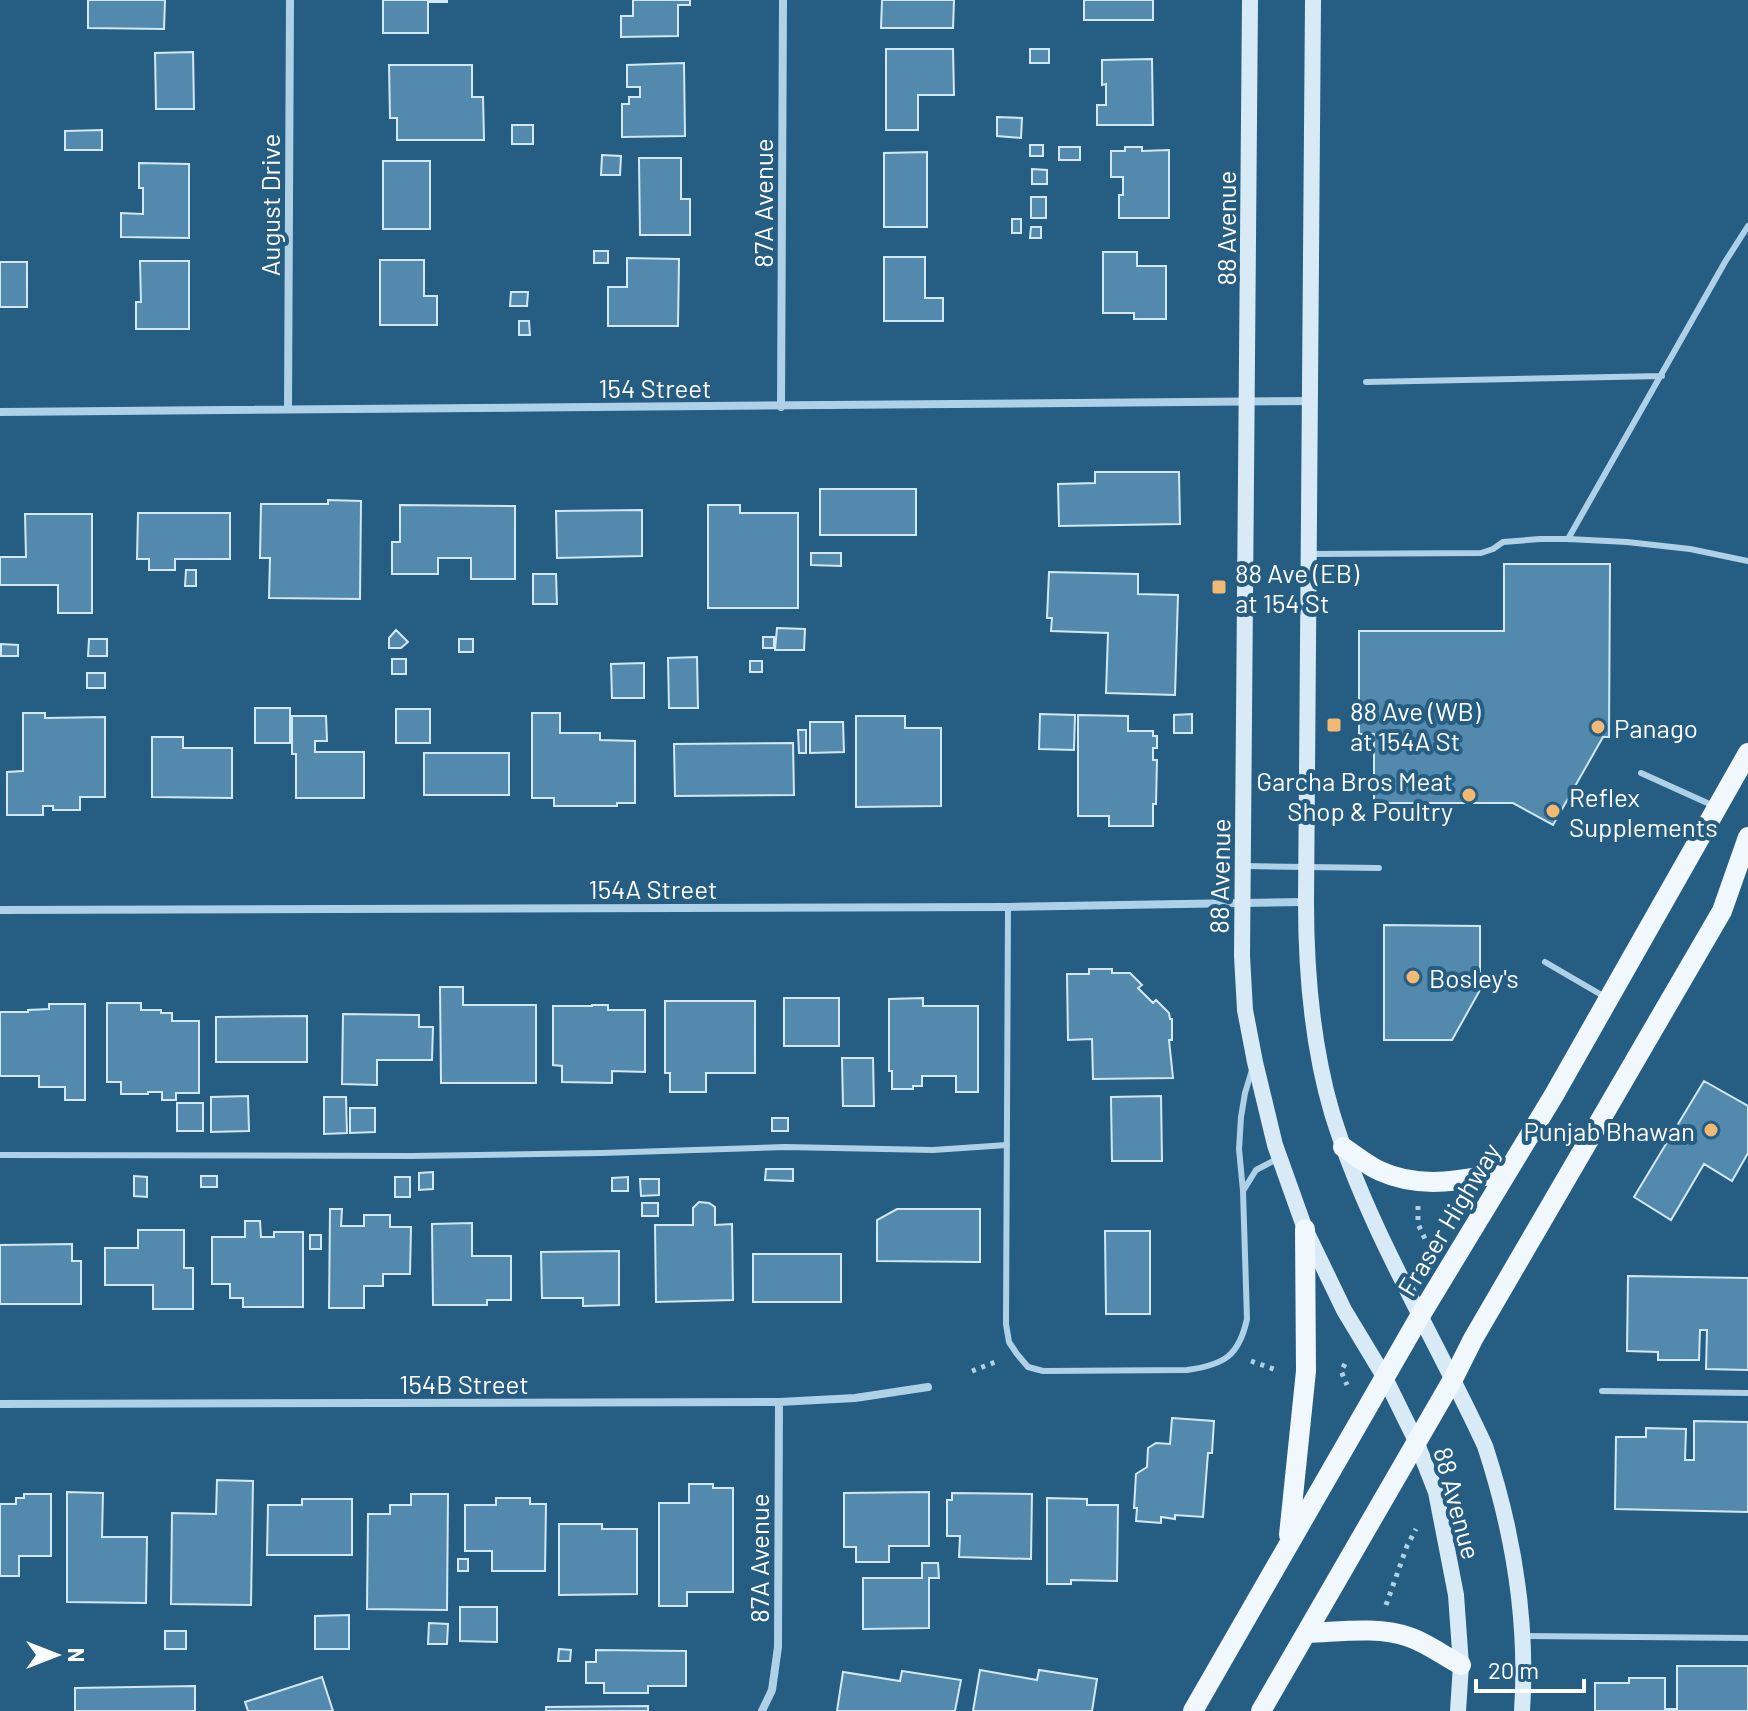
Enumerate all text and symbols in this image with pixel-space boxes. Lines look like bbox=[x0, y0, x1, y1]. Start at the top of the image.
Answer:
street label: August Drive bbox=[254, 134, 285, 276]
street label: 87A Avenue bbox=[747, 138, 778, 268]
street label: 88 Avenue bbox=[1210, 171, 1241, 285]
street label: 154 Street bbox=[599, 372, 711, 403]
place label: 88 Ave (EB) at 154 St bbox=[1235, 557, 1359, 618]
marker: 88 Ave (EB) at 154 St bbox=[1210, 578, 1228, 596]
place label: 88 Ave (WB) at 154A St bbox=[1350, 695, 1481, 756]
place label: Panago bbox=[1614, 712, 1698, 743]
marker: 88 Ave (WB) at 154A St bbox=[1325, 716, 1343, 734]
marker: Panago bbox=[1589, 718, 1607, 736]
place label: Garcha Bros Meat Shop & Poultry bbox=[1256, 765, 1453, 826]
place label: Reflex Supplements bbox=[1569, 781, 1718, 842]
marker: Garcha Bros Meat Shop & Poultry bbox=[1460, 786, 1478, 804]
marker: Reflex Supplements bbox=[1544, 802, 1562, 820]
street label: 88 Avenue bbox=[1202, 818, 1236, 934]
street label: 154A Street bbox=[589, 873, 717, 904]
place label: Bosley's bbox=[1429, 962, 1519, 993]
marker: Bosley's bbox=[1404, 968, 1422, 986]
place label: Punjab Bhawan bbox=[1523, 1115, 1695, 1146]
marker: Punjab Bhawan bbox=[1702, 1121, 1720, 1139]
street label: Fraser Highway bbox=[1390, 1137, 1506, 1301]
street label: 154B Street bbox=[399, 1368, 529, 1399]
street label: 88 Avenue bbox=[1428, 1443, 1488, 1563]
street label: 87A Avenue bbox=[743, 1493, 774, 1623]
north arrow bbox=[16, 1615, 96, 1695]
scale bar bbox=[1476, 1643, 1584, 1693]
text: N bbox=[64, 1648, 90, 1662]
text: 20 m bbox=[1488, 1655, 1539, 1684]

